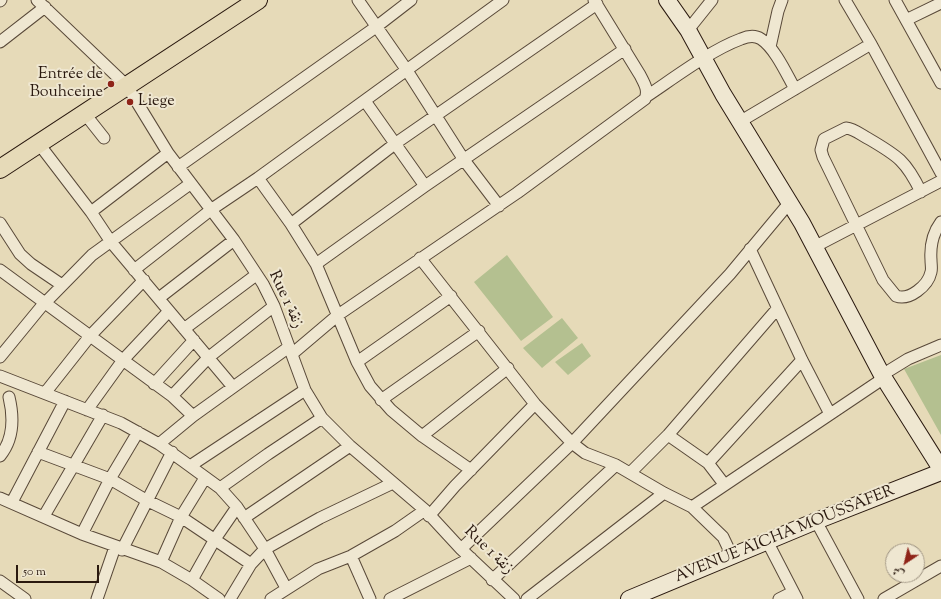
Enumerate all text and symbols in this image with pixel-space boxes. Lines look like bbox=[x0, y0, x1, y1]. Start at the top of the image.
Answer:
place label: Entrée de Bouhceine bbox=[30, 65, 103, 103]
marker: Entrée de Bouhceine bbox=[106, 79, 116, 89]
place label: Liege bbox=[138, 92, 175, 112]
marker: Liege bbox=[125, 97, 135, 107]
street label: Rue 1 زنقة bbox=[263, 268, 307, 332]
street label: AVENUE AICHA MOUSSAFER bbox=[672, 482, 898, 588]
street label: Rue 1 زنقة bbox=[459, 523, 517, 579]
north arrow bbox=[885, 543, 925, 583]
scale bar bbox=[18, 557, 101, 583]
text: ش bbox=[890, 562, 908, 582]
text: 50 m bbox=[23, 563, 46, 581]

